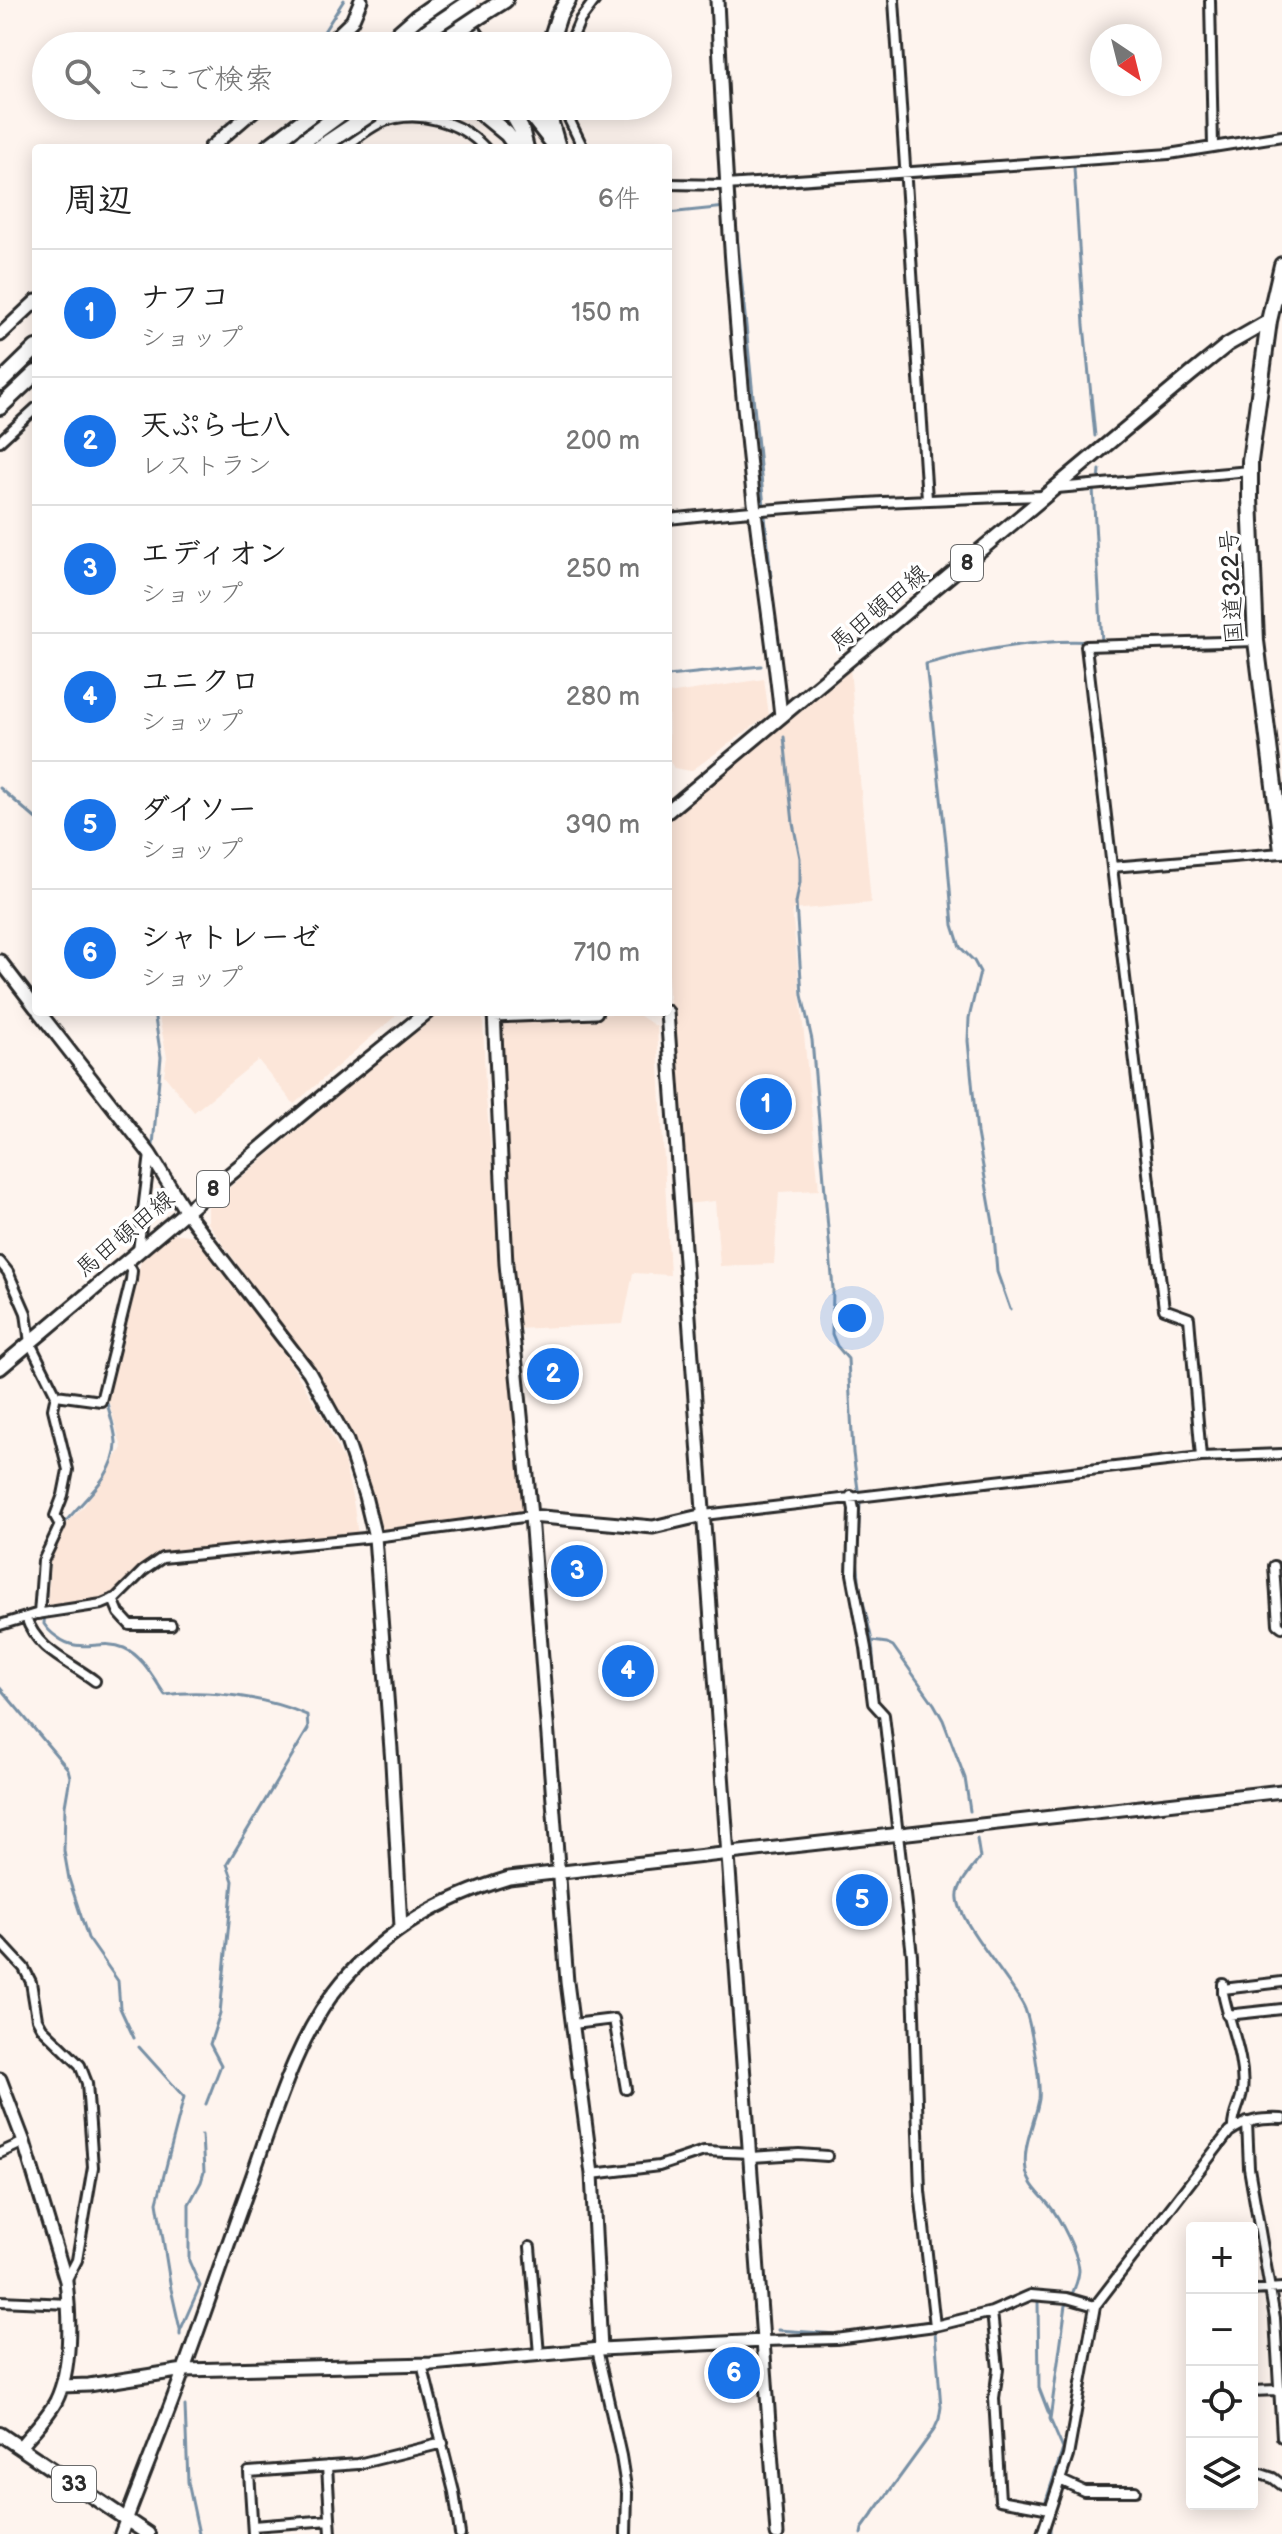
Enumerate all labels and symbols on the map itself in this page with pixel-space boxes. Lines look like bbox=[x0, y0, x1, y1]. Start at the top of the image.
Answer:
north arrow bbox=[1090, 24, 1162, 96]
street label: 国道322号 bbox=[1215, 529, 1249, 645]
road number: 8 bbox=[951, 545, 983, 581]
street label: 馬田頓田線 bbox=[824, 558, 934, 658]
pin: 1 bbox=[740, 1074, 792, 1134]
road number: 8 bbox=[197, 1171, 229, 1207]
street label: 馬田頓田線 bbox=[70, 1184, 180, 1284]
your location bbox=[832, 1298, 872, 1338]
pin: 2 bbox=[527, 1344, 579, 1404]
pin: 3 bbox=[551, 1541, 603, 1601]
pin: 4 bbox=[602, 1641, 654, 1701]
pin: 5 bbox=[836, 1870, 888, 1930]
pin: 6 bbox=[708, 2343, 760, 2403]
road number: 33 bbox=[52, 2466, 96, 2502]

